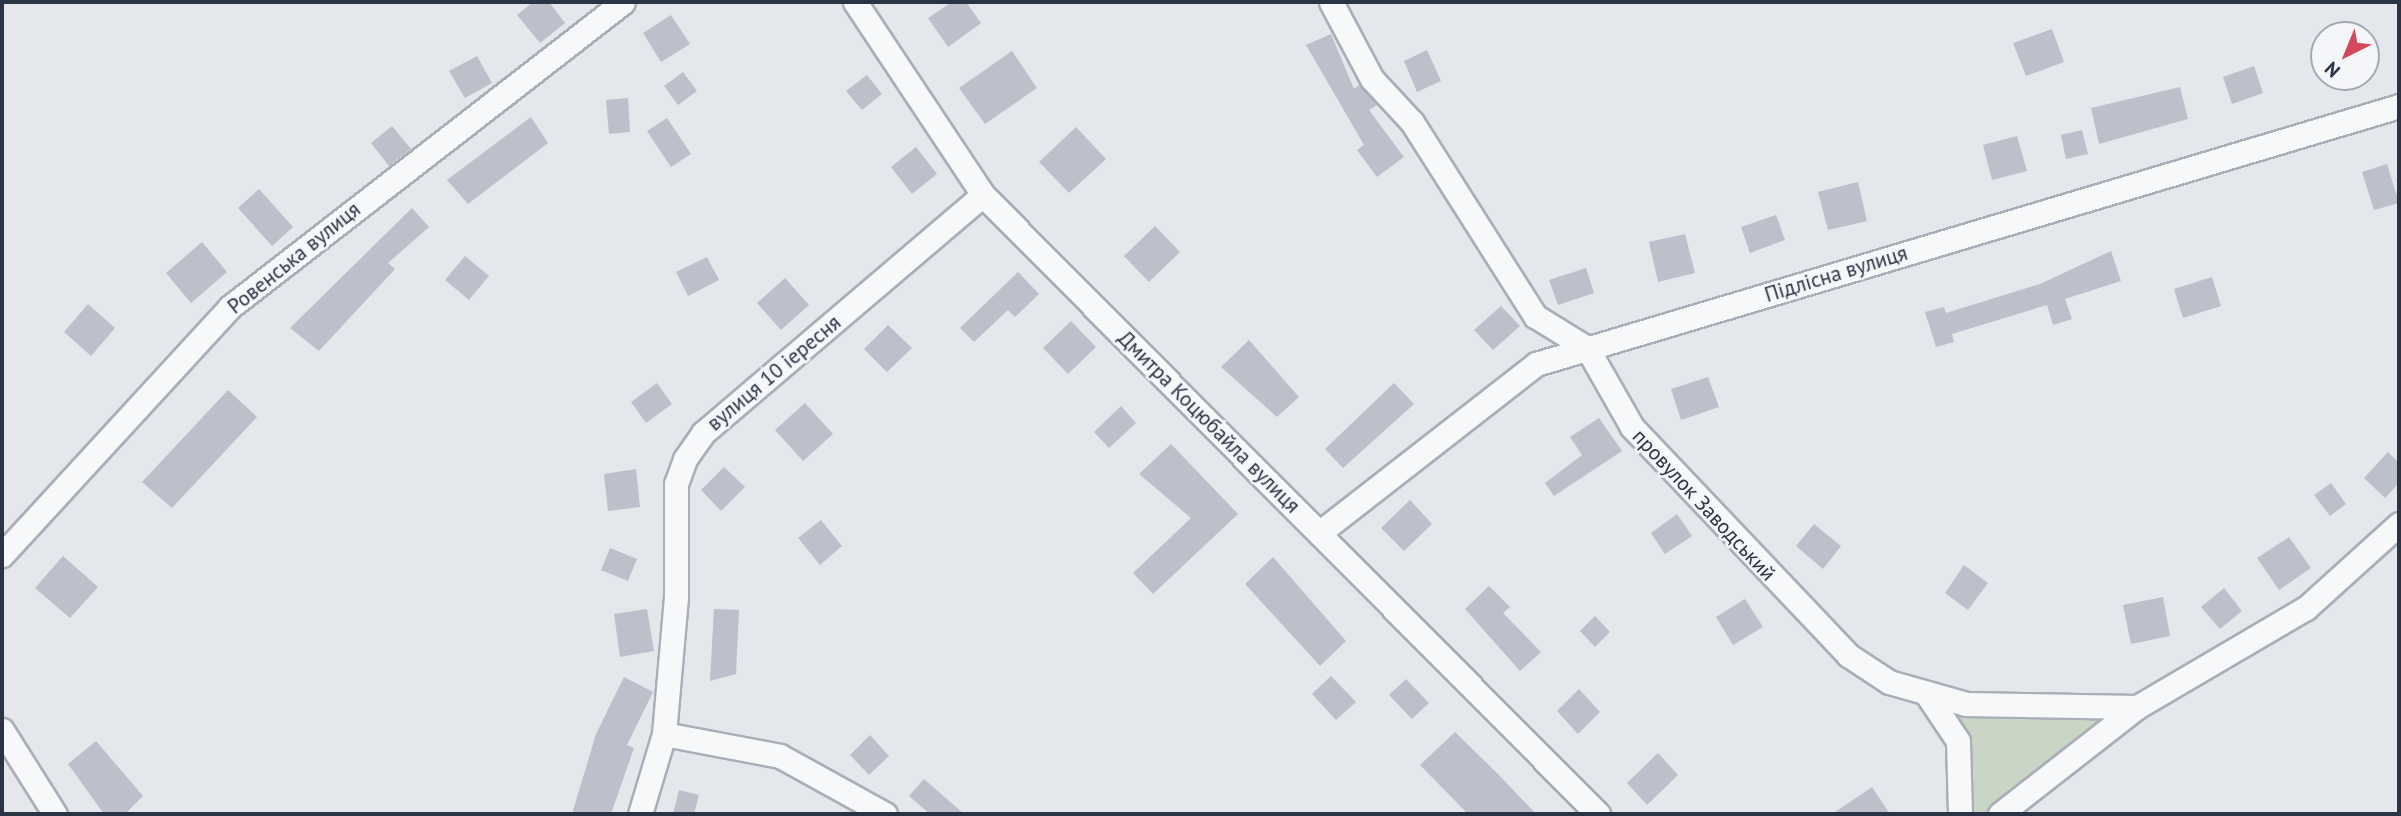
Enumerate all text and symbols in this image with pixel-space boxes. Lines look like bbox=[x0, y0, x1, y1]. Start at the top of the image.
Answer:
north arrow bbox=[2310, 21, 2380, 91]
text: N bbox=[2319, 57, 2345, 83]
street label: Ровенська вулиця bbox=[223, 197, 365, 319]
street label: Підлісна вулиця bbox=[1762, 240, 1910, 308]
street label: вулиця 10 іересня bbox=[702, 310, 846, 436]
street label: Дмитра Коцюбайла вулиця bbox=[1113, 326, 1305, 518]
street label: провулок Заводський bbox=[1627, 424, 1781, 586]

